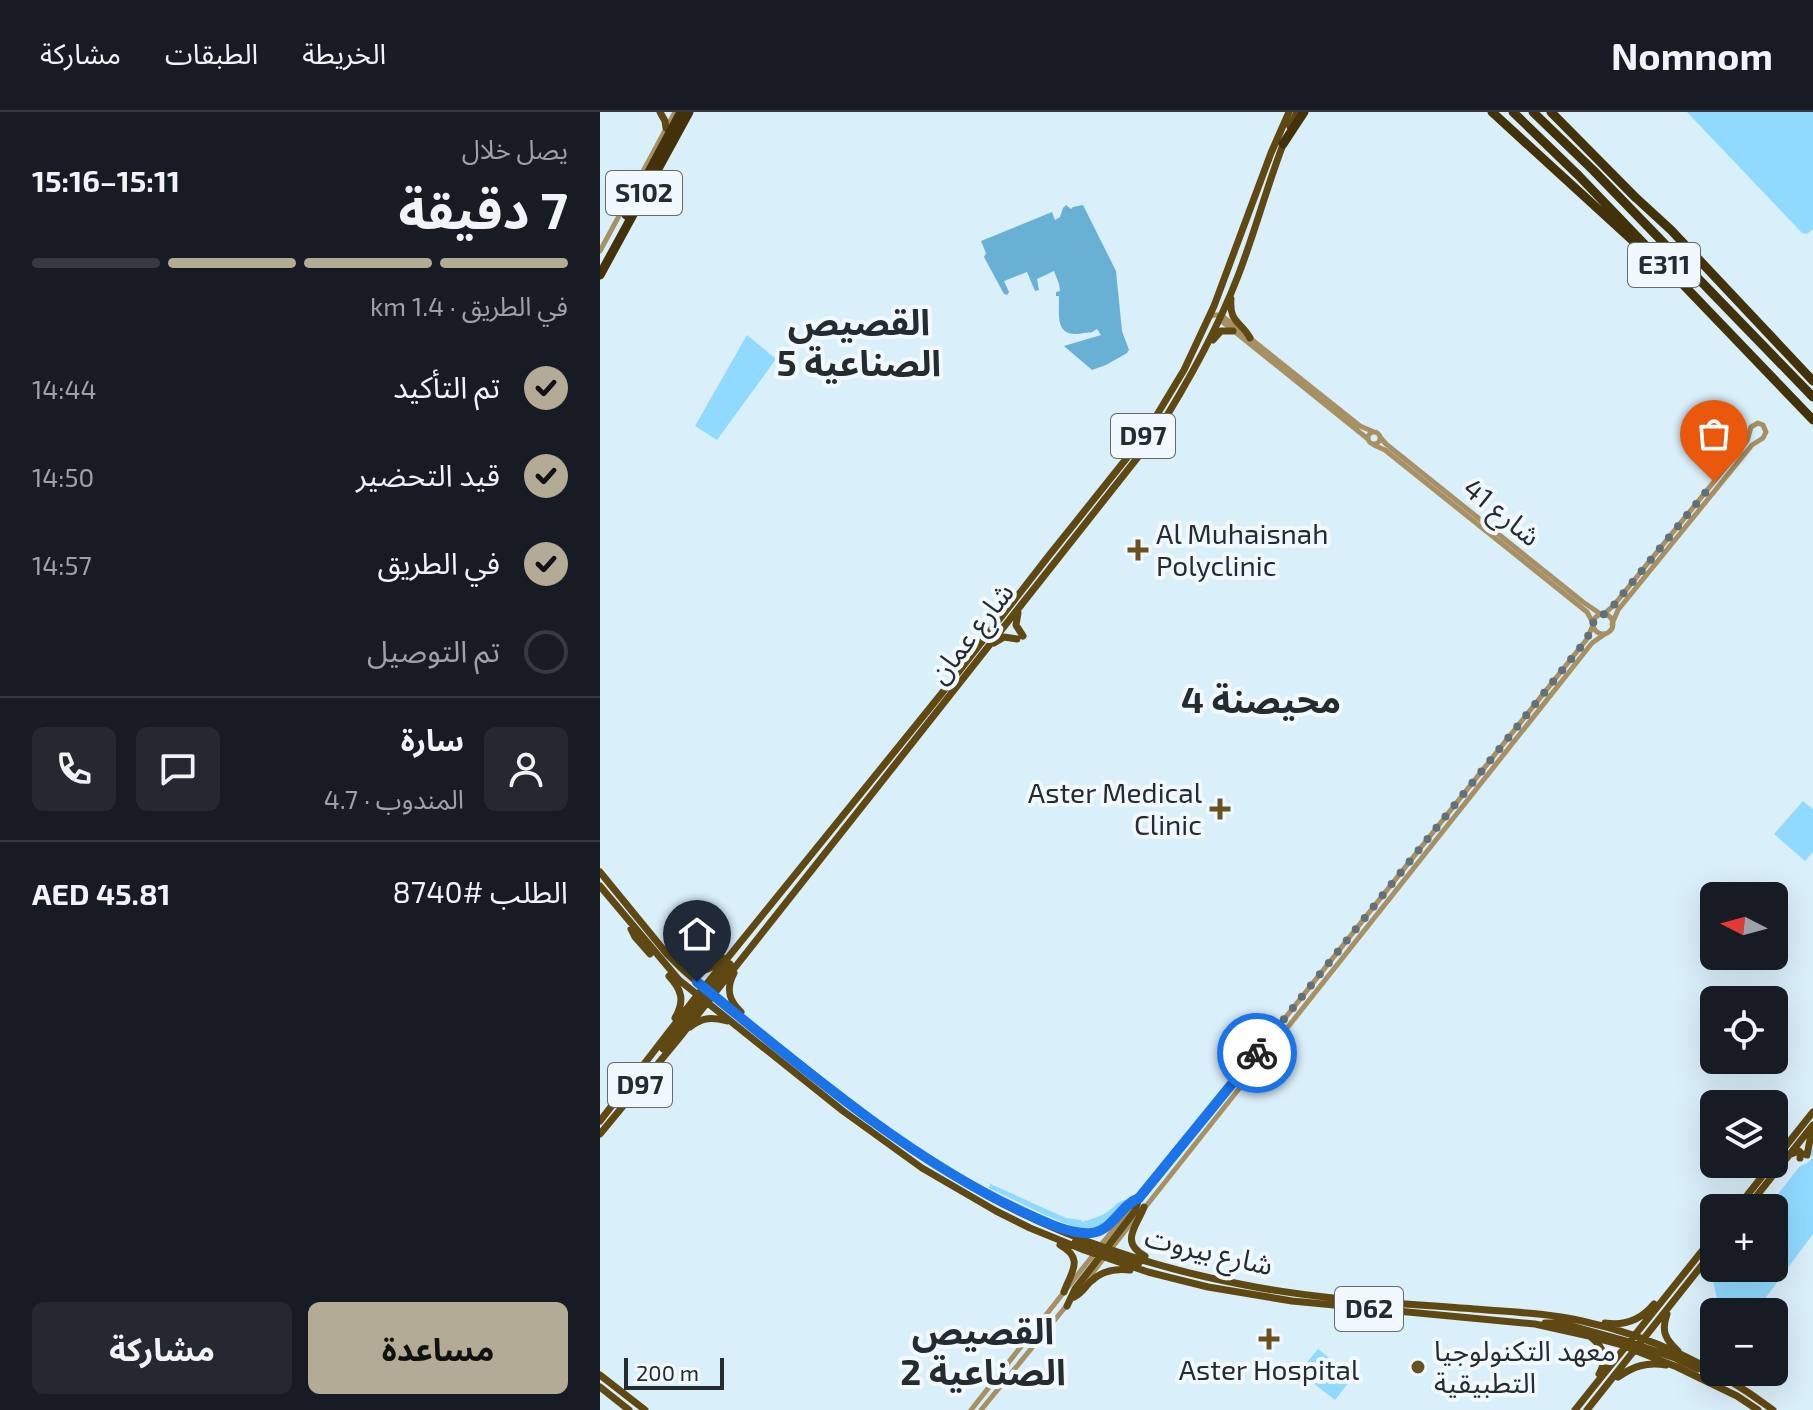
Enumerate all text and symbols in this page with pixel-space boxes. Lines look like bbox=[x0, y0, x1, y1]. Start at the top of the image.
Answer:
text: Nomnom bbox=[1611, 32, 1773, 78]
text: مشاركة bbox=[40, 36, 121, 70]
text: الطبقات bbox=[165, 36, 258, 70]
text: الخريطة bbox=[302, 36, 386, 70]
text: يصل خلال bbox=[462, 133, 568, 164]
text: 15:11–15:16 bbox=[32, 162, 180, 198]
road number: S102 bbox=[606, 171, 682, 215]
text: 7 دقيقة bbox=[398, 177, 568, 239]
road number: E311 bbox=[1628, 243, 1700, 287]
text: في الطريق · 1.4 km bbox=[370, 290, 568, 321]
district label: القصيص الصناعية 5 bbox=[777, 299, 941, 384]
icon: check bbox=[524, 366, 568, 410]
text: تم التأكيد bbox=[393, 368, 500, 404]
text: 14:44 bbox=[32, 373, 96, 404]
pin bbox=[1680, 400, 1748, 482]
icon: bag bbox=[1692, 412, 1736, 456]
road number: D97 bbox=[1111, 414, 1175, 458]
icon: check bbox=[524, 454, 568, 498]
text: قيد التحضير bbox=[356, 456, 500, 492]
text: 14:50 bbox=[32, 461, 94, 492]
street label: شارع 41 bbox=[1454, 470, 1548, 556]
place label: Al Muhaisnah Polyclinic bbox=[1156, 516, 1329, 582]
marker: Al Muhaisnah Polyclinic bbox=[1127, 539, 1149, 561]
icon: check bbox=[524, 542, 568, 586]
text: في الطريق bbox=[377, 544, 500, 580]
text: 14:57 bbox=[32, 549, 92, 580]
street label: شارع عمان bbox=[920, 575, 1024, 693]
text: تم التوصيل bbox=[367, 632, 500, 668]
district label: محيصنة 4 bbox=[1181, 677, 1341, 721]
text: سارة bbox=[401, 721, 464, 757]
button: phone bbox=[32, 727, 116, 811]
button: chat bbox=[136, 727, 220, 811]
button: person bbox=[484, 727, 568, 811]
place label: Aster Medical Clinic bbox=[1028, 775, 1203, 841]
text: المندوب · 4.7 bbox=[324, 783, 464, 814]
marker: Aster Medical Clinic bbox=[1209, 798, 1231, 820]
text: الطلب #8740 bbox=[393, 873, 568, 909]
text: AED 45.81 bbox=[32, 875, 171, 911]
north arrow bbox=[1700, 882, 1788, 970]
map controls bbox=[1700, 882, 1788, 1386]
pin bbox=[663, 900, 731, 982]
icon: home bbox=[675, 912, 719, 956]
button: locate bbox=[1700, 986, 1788, 1074]
courier bbox=[1217, 1013, 1297, 1093]
icon: bike bbox=[1235, 1031, 1279, 1075]
road number: D97 bbox=[608, 1063, 672, 1107]
button: layers bbox=[1700, 1090, 1788, 1178]
button: + bbox=[1700, 1194, 1788, 1282]
street label: شارع بيروت bbox=[1141, 1219, 1276, 1286]
road number: D62 bbox=[1335, 1287, 1403, 1331]
button: − bbox=[1700, 1298, 1788, 1386]
button: مشاركة bbox=[32, 1302, 292, 1394]
button: مساعدة bbox=[308, 1302, 568, 1394]
district label: القصيص الصناعية 2 bbox=[900, 1308, 1066, 1393]
marker: Aster Hospital bbox=[1258, 1328, 1280, 1350]
place label: معهد التكنولوجيا التطبيقية bbox=[1434, 1333, 1616, 1399]
place label: Aster Hospital bbox=[1179, 1352, 1360, 1386]
scale bar bbox=[624, 1354, 724, 1390]
marker: معهد التكنولوجيا التطبيقية bbox=[1409, 1358, 1427, 1376]
text: 200 m bbox=[636, 1359, 699, 1385]

